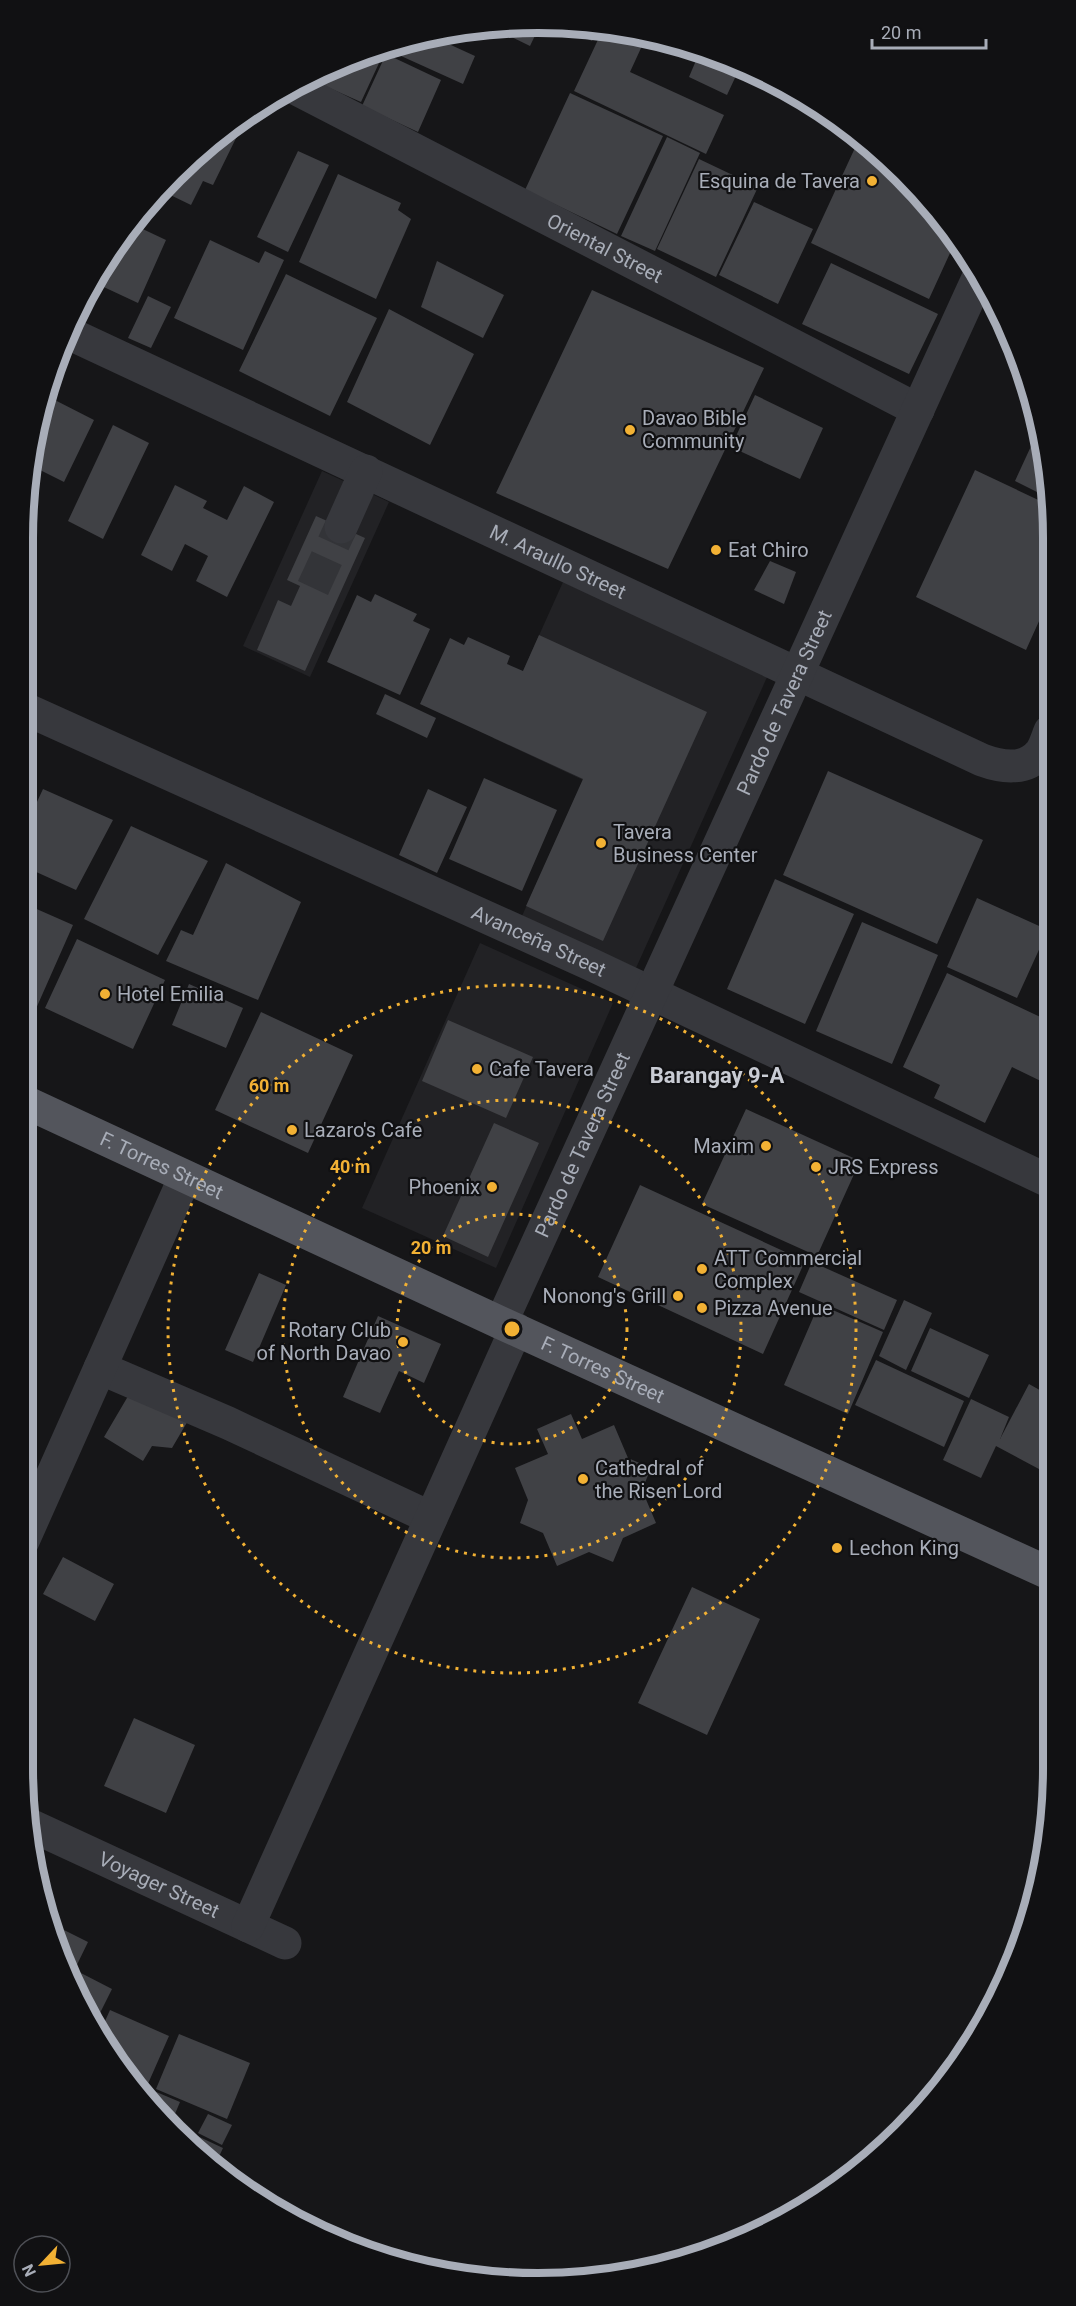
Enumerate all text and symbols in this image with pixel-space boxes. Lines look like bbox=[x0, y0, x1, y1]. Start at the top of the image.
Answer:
scale bar bbox=[872, 12, 986, 50]
text: 20 m bbox=[881, 22, 921, 43]
place label: Esquina de Tavera bbox=[699, 169, 860, 193]
marker: Esquina de Tavera bbox=[865, 174, 879, 188]
street label: Oriental Street bbox=[543, 208, 667, 288]
place label: Davao Bible Community bbox=[642, 406, 747, 453]
marker: Davao Bible Community bbox=[623, 423, 637, 437]
street label: M. Araullo Street bbox=[486, 520, 630, 604]
place label: Eat Chiro bbox=[728, 538, 809, 562]
marker: Eat Chiro bbox=[709, 543, 723, 557]
street label: Pardo de Tavera Street bbox=[732, 606, 837, 799]
place label: Tavera Business Center bbox=[613, 820, 758, 867]
marker: Tavera Business Center bbox=[594, 836, 608, 850]
street label: Avanceña Street bbox=[468, 900, 610, 982]
place label: Hotel Emilia bbox=[117, 982, 224, 1006]
marker: Hotel Emilia bbox=[98, 987, 112, 1001]
street label: Pardo de Tavera Street bbox=[530, 1048, 635, 1241]
place label: Cafe Tavera bbox=[489, 1057, 594, 1081]
marker: Cafe Tavera bbox=[470, 1062, 484, 1076]
district label: Barangay 9-A bbox=[650, 1063, 784, 1088]
text: 60 m bbox=[249, 1075, 289, 1096]
place label: Lazaro's Cafe bbox=[304, 1118, 422, 1142]
marker: Lazaro's Cafe bbox=[285, 1123, 299, 1137]
street label: F. Torres Street bbox=[96, 1127, 227, 1204]
place label: Maxim bbox=[693, 1134, 754, 1158]
marker: Maxim bbox=[759, 1139, 773, 1153]
place label: JRS Express bbox=[828, 1155, 939, 1179]
text: 40 m bbox=[330, 1156, 370, 1177]
marker: JRS Express bbox=[809, 1160, 823, 1174]
place label: Phoenix bbox=[409, 1175, 480, 1199]
marker: Phoenix bbox=[485, 1180, 499, 1194]
text: 20 m bbox=[411, 1237, 451, 1258]
place label: ATT Commercial Complex bbox=[714, 1246, 862, 1293]
marker: ATT Commercial Complex bbox=[695, 1262, 709, 1276]
place label: Nonong's Grill bbox=[543, 1284, 666, 1308]
marker: Nonong's Grill bbox=[671, 1289, 685, 1303]
place label: Pizza Avenue bbox=[714, 1296, 833, 1320]
marker: Pizza Avenue bbox=[695, 1301, 709, 1315]
place label: Rotary Club of North Davao bbox=[257, 1318, 391, 1365]
centre of rings bbox=[502, 1319, 522, 1339]
street label: F. Torres Street bbox=[537, 1331, 668, 1408]
marker: Rotary Club of North Davao bbox=[396, 1335, 410, 1349]
place label: Cathedral of the Risen Lord bbox=[595, 1456, 722, 1503]
marker: Cathedral of the Risen Lord bbox=[576, 1472, 590, 1486]
place label: Lechon King bbox=[849, 1536, 959, 1560]
marker: Lechon King bbox=[830, 1541, 844, 1555]
street label: Voyager Street bbox=[95, 1847, 223, 1923]
north arrow bbox=[12, 2234, 72, 2294]
text: N bbox=[18, 2261, 40, 2280]

